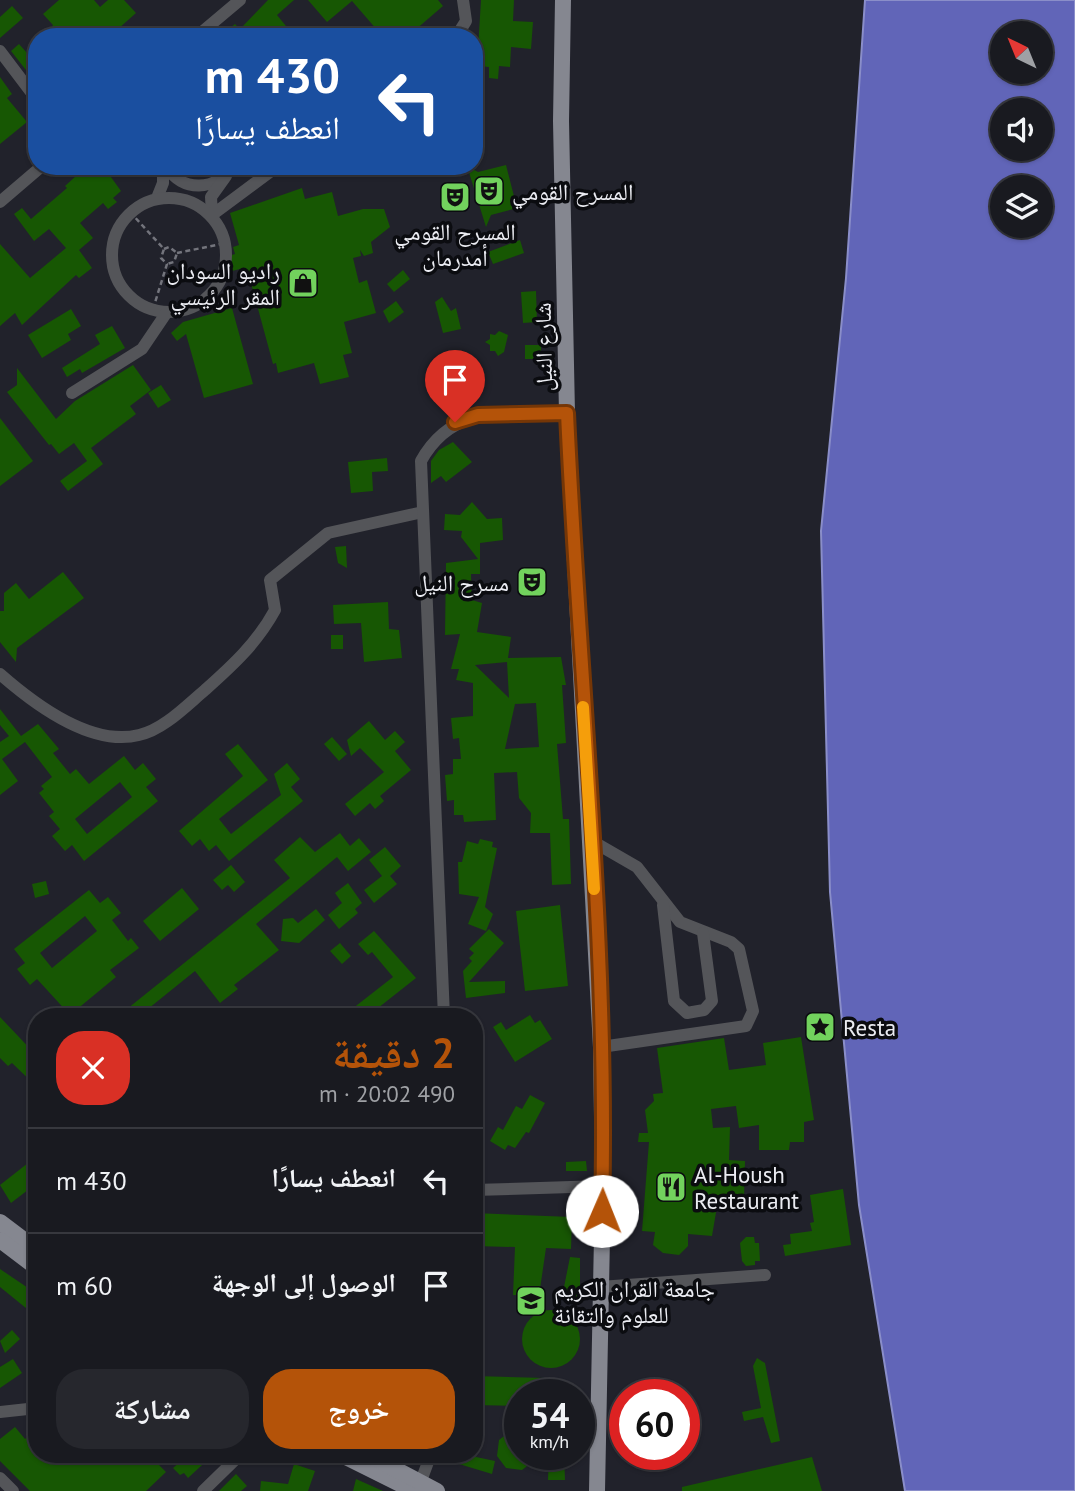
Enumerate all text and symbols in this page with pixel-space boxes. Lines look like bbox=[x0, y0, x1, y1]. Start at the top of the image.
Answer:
north arrow bbox=[990, 21, 1054, 84]
map controls bbox=[990, 21, 1053, 238]
text: 430 m bbox=[205, 43, 340, 107]
icon: left bbox=[364, 56, 455, 147]
button: sound bbox=[990, 98, 1053, 161]
text: انعطف يسارًا bbox=[195, 106, 340, 148]
theatre icon: المسرح القومي bbox=[472, 174, 506, 208]
button: layers bbox=[990, 175, 1053, 238]
place label: المسرح القومي bbox=[512, 177, 633, 210]
theatre icon: المسرح القومي أمدرمان bbox=[438, 180, 472, 214]
place label: المسرح القومي أمدرمان bbox=[394, 217, 516, 272]
place label: راديو السودان المقر الرئيسي bbox=[166, 256, 280, 315]
shop icon: راديو السودان المقر الرئيسي bbox=[286, 266, 320, 300]
street label: شارع النيل bbox=[528, 302, 559, 392]
pin bbox=[425, 350, 485, 422]
icon: arrive bbox=[436, 361, 474, 399]
theatre icon: مسرح النيل bbox=[515, 565, 549, 599]
place label: مسرح النيل bbox=[414, 568, 509, 598]
place icon: Resta bbox=[803, 1010, 837, 1044]
place label: Resta bbox=[843, 1013, 896, 1042]
text: 2 دقيقة bbox=[332, 1025, 455, 1080]
button: close bbox=[56, 1031, 130, 1105]
text: 490 m · 20:02 bbox=[319, 1079, 455, 1108]
place label: Al-Housh Restaurant bbox=[694, 1160, 799, 1215]
text: انعطف يسارًا bbox=[272, 1161, 396, 1194]
icon: left bbox=[417, 1162, 455, 1200]
text: 430 m bbox=[56, 1164, 127, 1197]
restaurant icon: Al-Housh Restaurant bbox=[654, 1170, 688, 1204]
position arrow bbox=[565, 1174, 639, 1248]
text: الوصول إلى الوجهة bbox=[212, 1266, 396, 1299]
icon: arrive bbox=[417, 1267, 455, 1305]
text: 60 m bbox=[56, 1269, 112, 1302]
place label: جامعة القران الكريم للعلوم والتقانة bbox=[554, 1274, 715, 1331]
school or university icon: جامعة القران الكريم للعلوم والتقانة bbox=[514, 1284, 548, 1318]
button: مشاركة bbox=[56, 1369, 249, 1449]
button: خروج bbox=[263, 1369, 455, 1449]
speed limit sign: 60 bbox=[609, 1379, 700, 1470]
text: 54 bbox=[530, 1392, 569, 1438]
text: km/h bbox=[530, 1430, 569, 1453]

